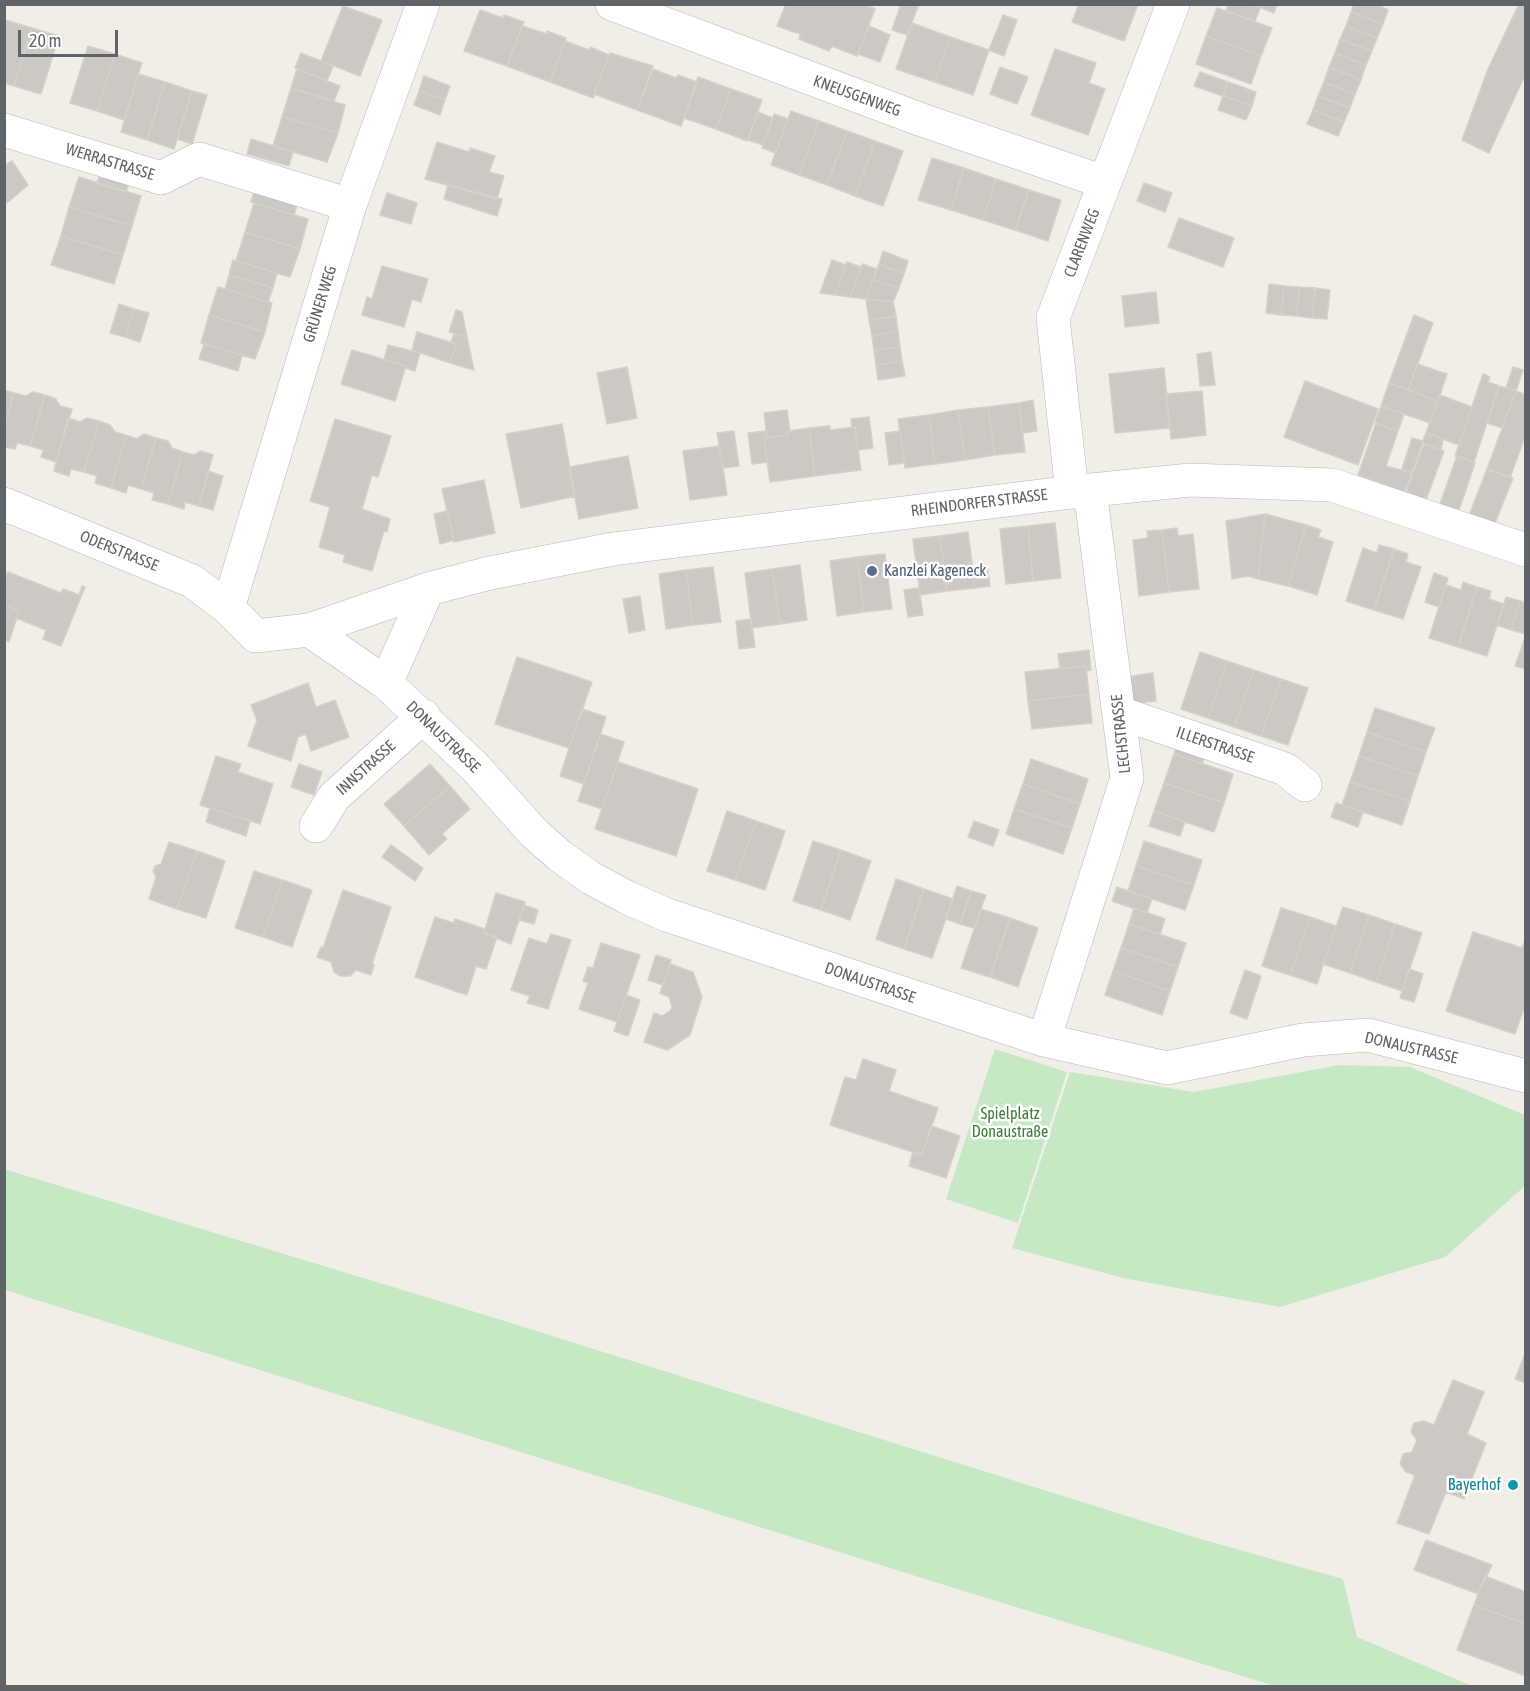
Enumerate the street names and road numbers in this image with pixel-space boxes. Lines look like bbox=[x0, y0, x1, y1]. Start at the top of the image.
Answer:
street label: KNEUSGENWEG bbox=[811, 71, 903, 121]
street label: WERRASTRASSE bbox=[63, 139, 157, 185]
street label: CLARENWEG bbox=[1060, 206, 1104, 280]
street label: GRÜNER WEG bbox=[299, 263, 341, 345]
street label: RHEINDORFER STRASSE bbox=[910, 485, 1048, 521]
street label: ODERSTRASSE bbox=[77, 527, 161, 575]
street label: LECHSTRASSE bbox=[1107, 694, 1135, 774]
street label: DONAUSTRASSE bbox=[402, 697, 484, 777]
street label: ILLERSTRASSE bbox=[1174, 723, 1256, 767]
street label: INNSTRASSE bbox=[333, 737, 399, 799]
street label: DONAUSTRASSE bbox=[822, 958, 918, 1008]
street label: DONAUSTRASSE bbox=[1363, 1028, 1459, 1068]

